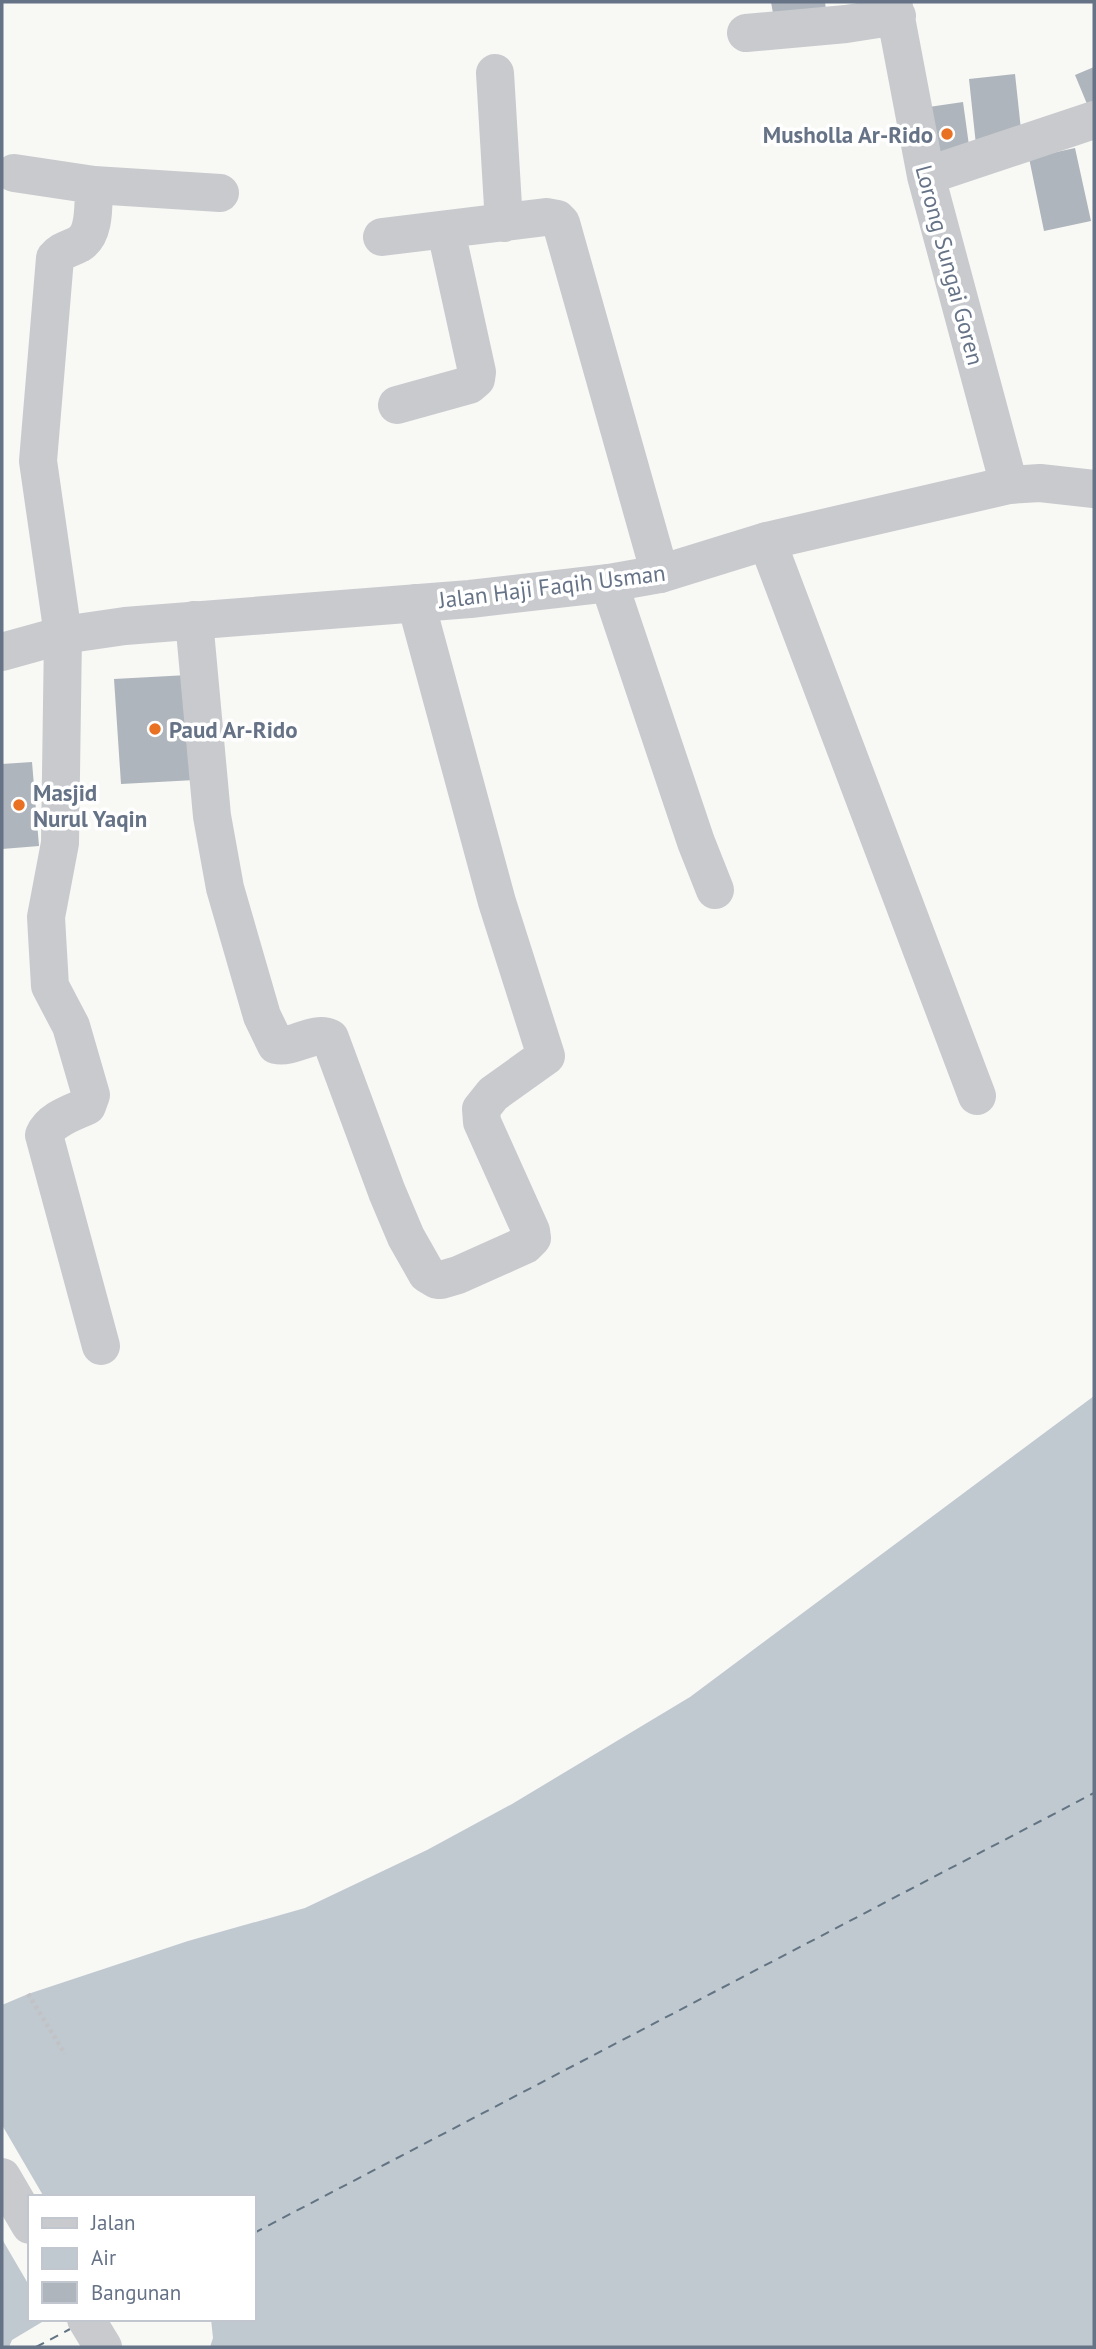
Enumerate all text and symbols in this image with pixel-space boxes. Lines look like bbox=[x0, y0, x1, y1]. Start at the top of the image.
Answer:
place label: Musholla Ar-Rido bbox=[763, 120, 933, 149]
marker: Musholla Ar-Rido bbox=[939, 126, 955, 142]
street label: Lorong Sungai Goren bbox=[909, 162, 991, 368]
street label: Jalan Haji Faqih Usman bbox=[436, 558, 667, 614]
place label: Paud Ar-Rido bbox=[169, 715, 298, 744]
marker: Paud Ar-Rido bbox=[147, 721, 163, 737]
place label: Masjid Nurul Yaqin bbox=[33, 778, 147, 833]
marker: Masjid Nurul Yaqin bbox=[11, 797, 27, 813]
legend bbox=[28, 2195, 256, 2321]
text: Jalan bbox=[90, 2209, 136, 2236]
text: Air bbox=[91, 2244, 116, 2271]
text: Bangunan bbox=[91, 2279, 181, 2306]

